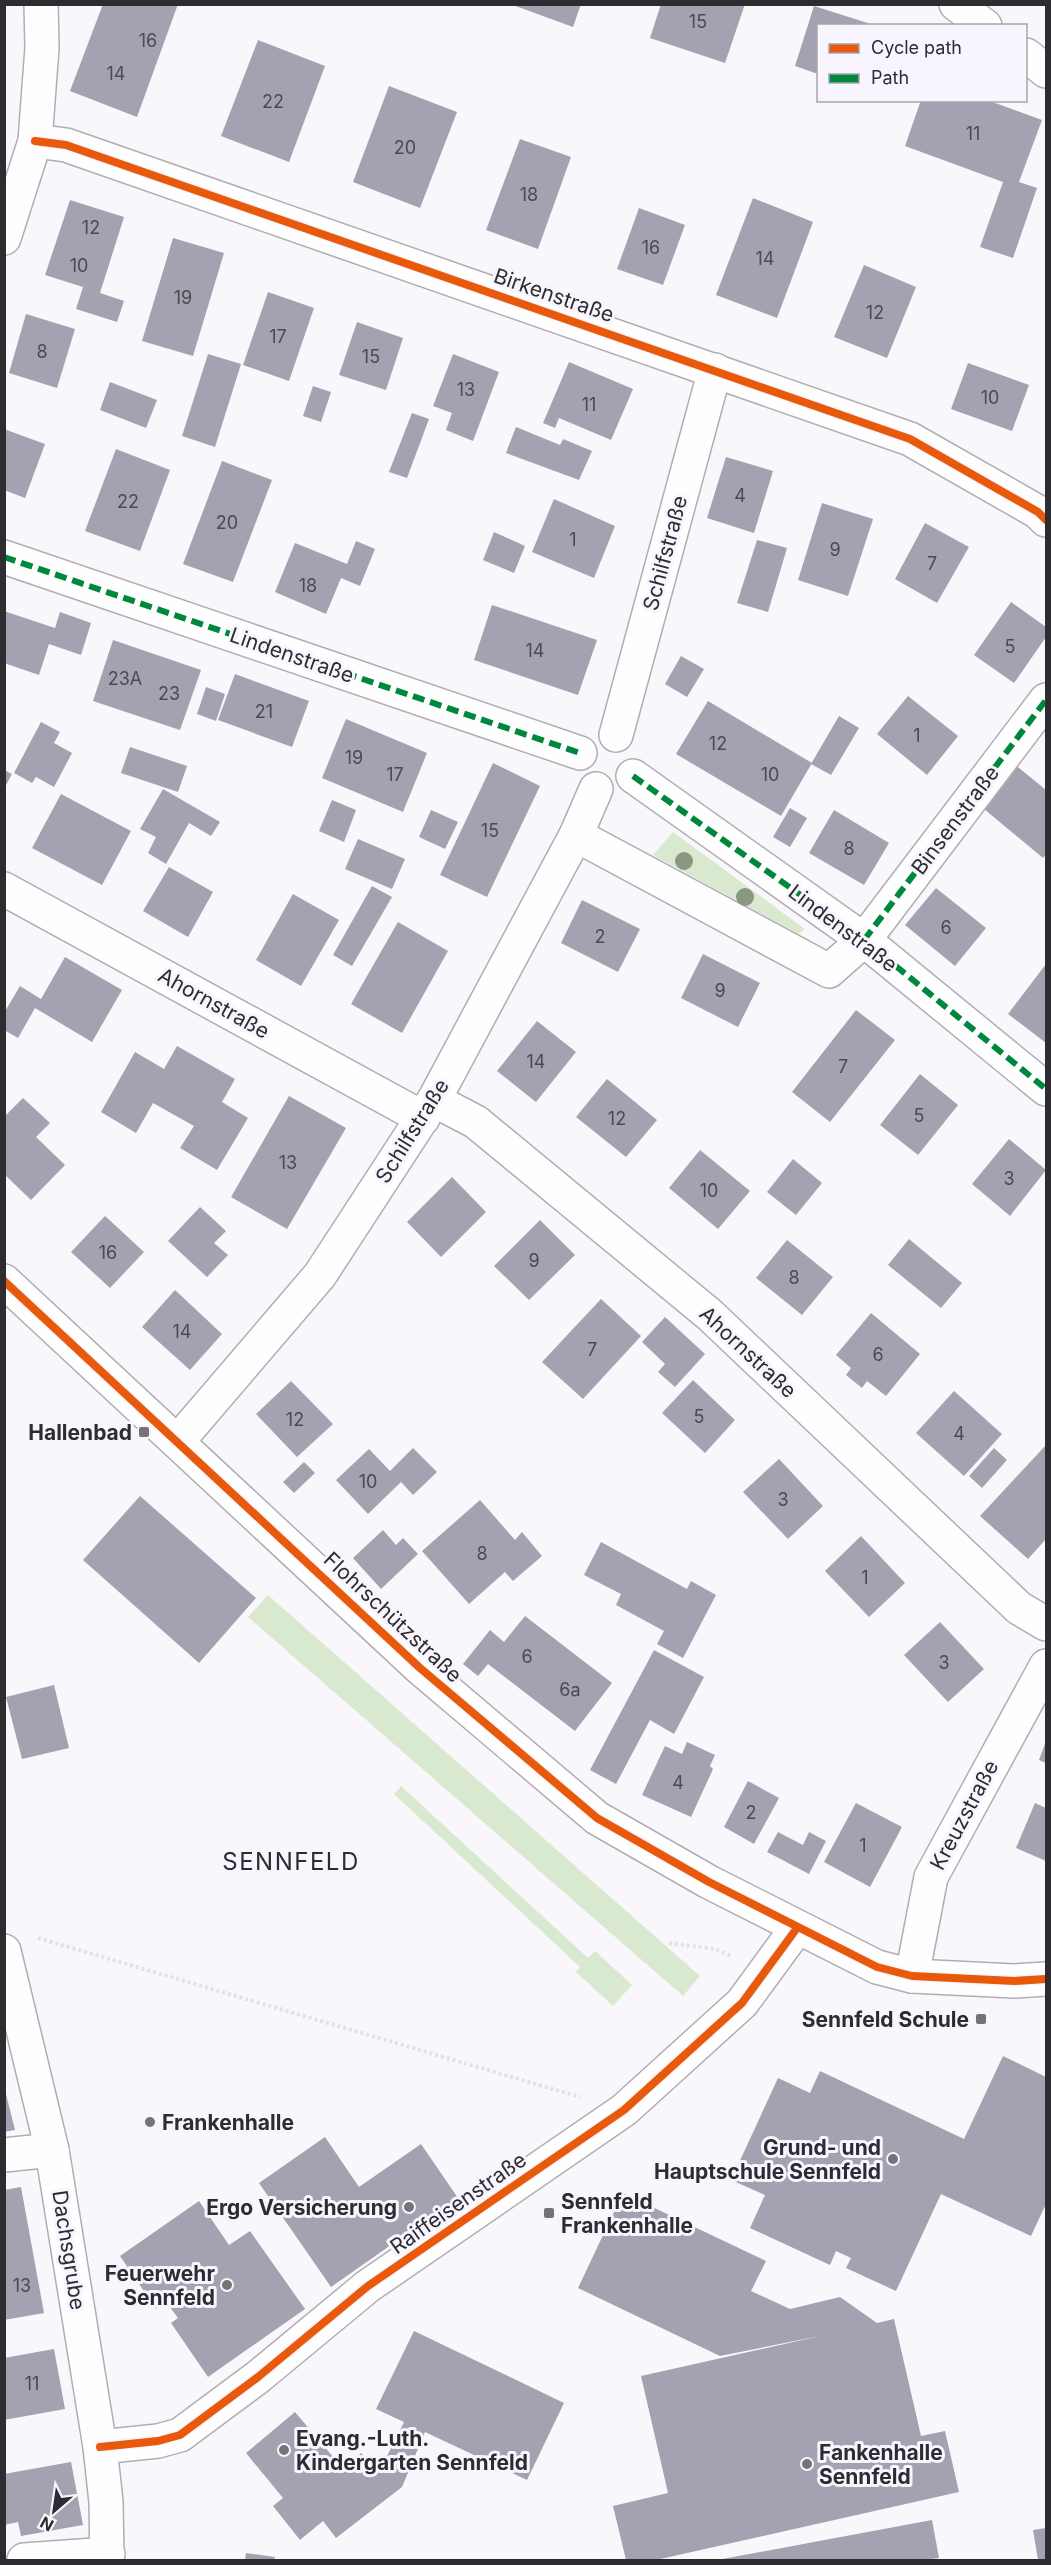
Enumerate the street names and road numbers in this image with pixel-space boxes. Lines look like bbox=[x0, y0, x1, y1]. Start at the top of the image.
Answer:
street label: Birkenstraße bbox=[491, 263, 617, 327]
street label: Schilfstraße bbox=[638, 493, 692, 613]
street label: Lindenstraße bbox=[227, 622, 357, 688]
street label: Binsenstraße bbox=[906, 761, 1004, 879]
street label: Lindenstraße bbox=[784, 879, 902, 977]
street label: Ahornstraße bbox=[154, 962, 274, 1044]
street label: Schilfstraße bbox=[370, 1074, 454, 1188]
street label: Ahornstraße bbox=[695, 1301, 801, 1403]
street label: Flohrschützstraße bbox=[319, 1547, 467, 1687]
street label: Kreuzstraße bbox=[925, 1756, 1003, 1874]
street label: Raiffeisenstraße bbox=[385, 2147, 531, 2259]
street label: Dachsgrube bbox=[47, 2188, 91, 2312]

